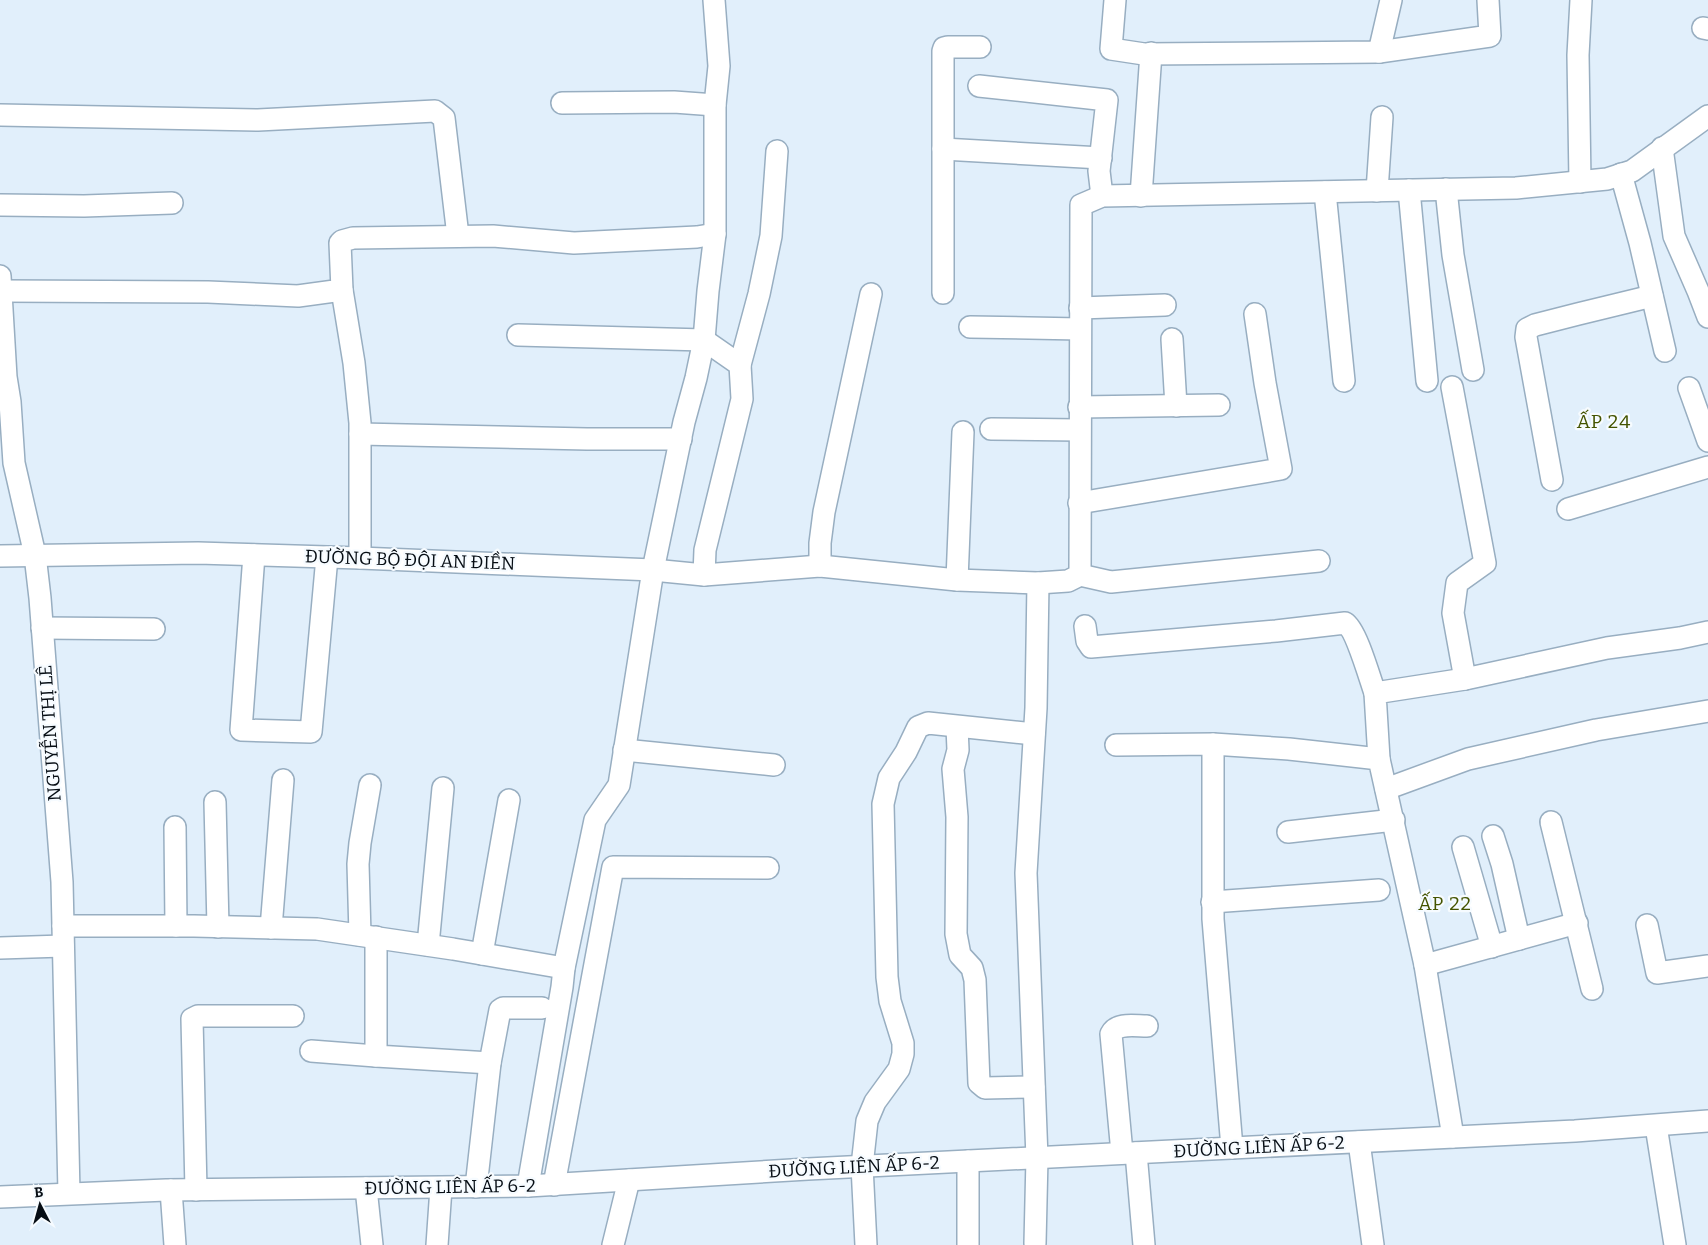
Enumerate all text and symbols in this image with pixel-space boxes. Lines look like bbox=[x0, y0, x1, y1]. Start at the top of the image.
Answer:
district label: ẤP 24 bbox=[1577, 409, 1631, 433]
street label: ĐƯỜNG BỘ ĐỘI AN ĐIỀN bbox=[304, 543, 516, 575]
street label: NGUYỄN THỊ LÊ bbox=[32, 664, 66, 802]
district label: ẤP 22 bbox=[1418, 891, 1472, 915]
street label: ĐƯỜNG LIÊN ẤP 6-2 bbox=[1173, 1130, 1345, 1162]
street label: ĐƯỜNG LIÊN ẤP 6-2 bbox=[768, 1150, 940, 1182]
street label: ĐƯỜNG LIÊN ẤP 6-2 bbox=[364, 1173, 536, 1199]
north arrow bbox=[15, 1180, 65, 1230]
text: B bbox=[33, 1184, 44, 1201]

